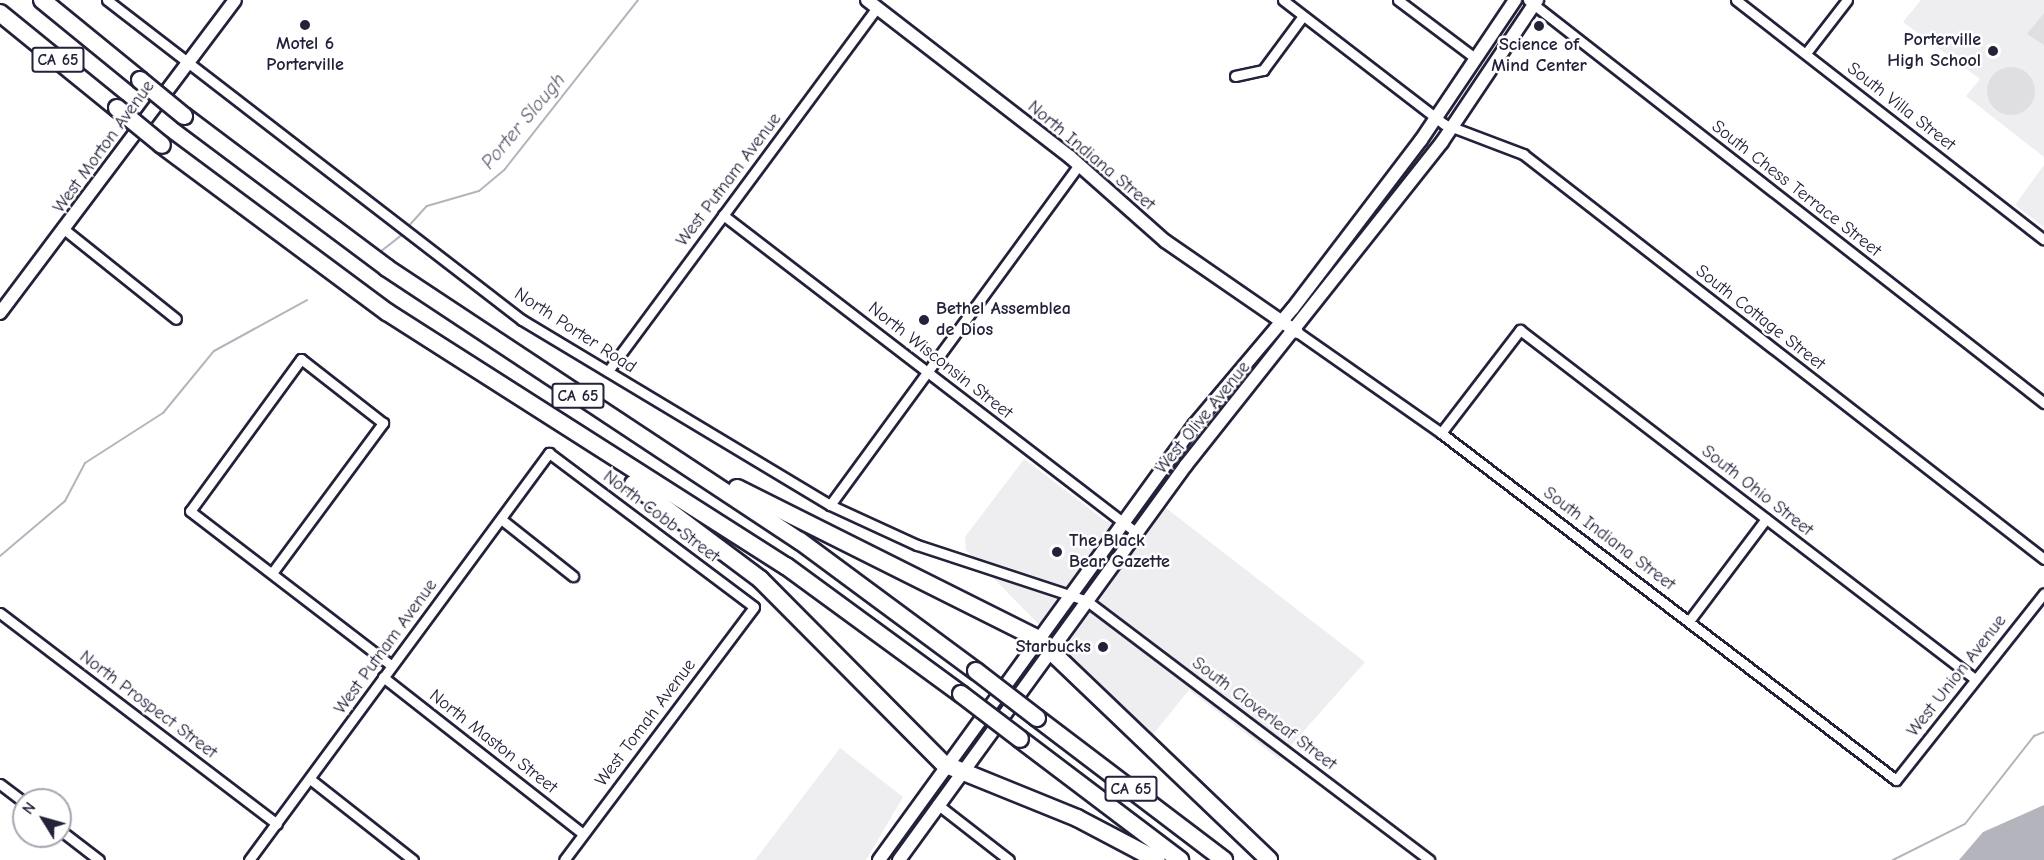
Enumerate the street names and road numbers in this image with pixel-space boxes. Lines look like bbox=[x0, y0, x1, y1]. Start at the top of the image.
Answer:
road number: CA 65 bbox=[31, 47, 85, 73]
street label: South Villa Street bbox=[1843, 58, 1959, 156]
street label: West Morton Avenue bbox=[49, 76, 159, 218]
street label: North Indiana Street bbox=[1023, 96, 1159, 216]
street label: West Putnam Avenue bbox=[672, 109, 786, 251]
street label: South Chess Terrace Street bbox=[1707, 116, 1885, 262]
street label: South Cottage Street bbox=[1691, 261, 1829, 375]
street label: North Porter Road bbox=[510, 284, 640, 378]
street label: North Wisconsin Street bbox=[864, 298, 1016, 424]
street label: West Olive Avenue bbox=[1151, 357, 1255, 479]
road number: CA 65 bbox=[551, 383, 605, 409]
street label: South Ohio Street bbox=[1697, 441, 1817, 541]
street label: North Cobb Street bbox=[599, 466, 723, 568]
street label: South Indiana Street bbox=[1539, 482, 1679, 596]
street label: West Putnam Avenue bbox=[330, 575, 442, 719]
street label: West Union Avenue bbox=[1903, 611, 2011, 741]
street label: North Prospect Street bbox=[75, 646, 221, 764]
street label: South Cloverleaf Street bbox=[1187, 653, 1341, 775]
street label: West Tomah Avenue bbox=[591, 655, 701, 791]
street label: North Maston Street bbox=[425, 685, 561, 799]
road number: CA 65 bbox=[1104, 776, 1158, 802]

